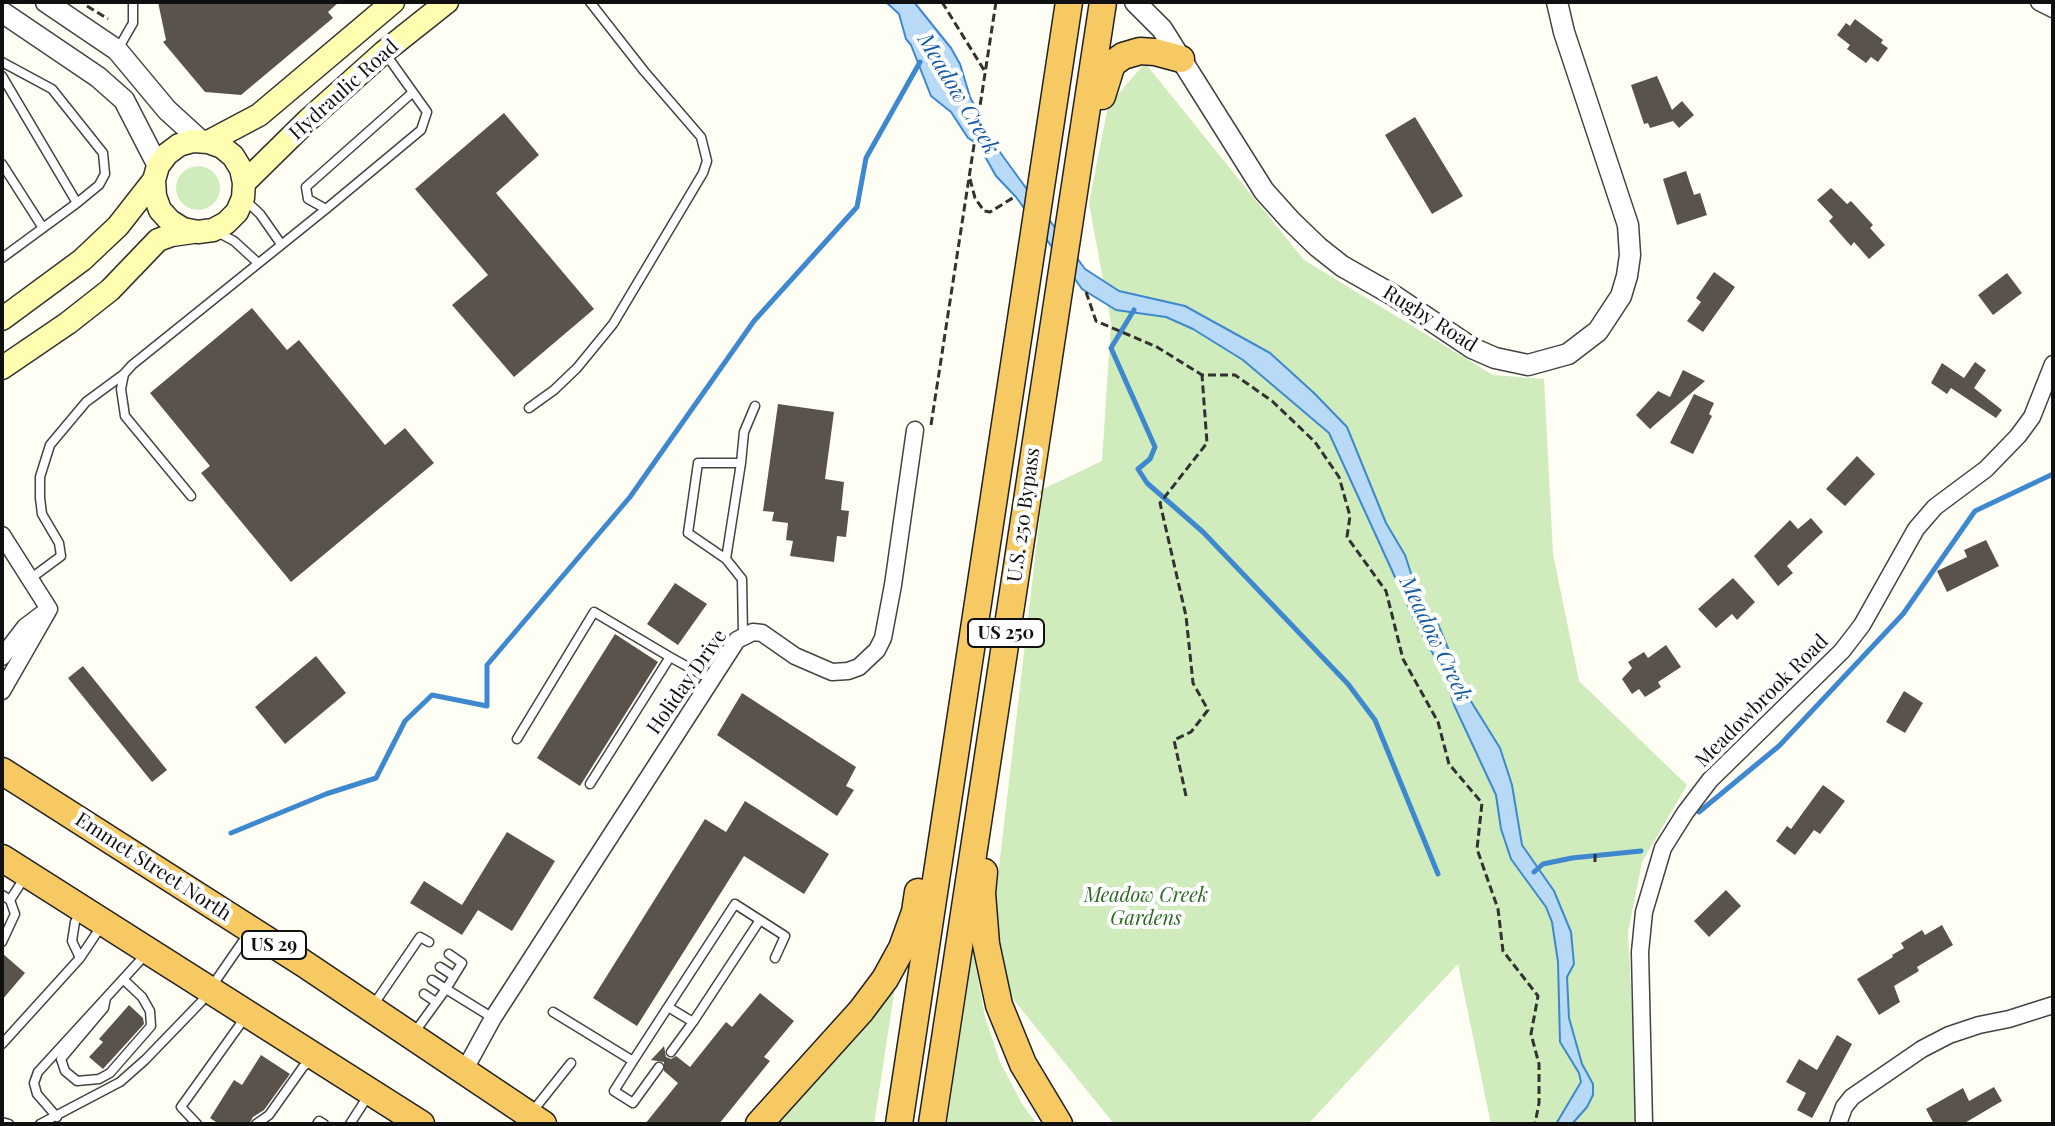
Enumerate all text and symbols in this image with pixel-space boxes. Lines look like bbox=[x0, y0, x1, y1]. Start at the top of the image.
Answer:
water label: Meadow Creek bbox=[911, 29, 1005, 159]
street label: Hydraulic Road bbox=[284, 35, 404, 145]
street label: Rugby Road bbox=[1378, 281, 1482, 357]
street label: U.S. 250 Bypass bbox=[1003, 446, 1045, 584]
water label: Meadow Creek bbox=[1393, 572, 1477, 706]
road number: US 250 bbox=[968, 619, 1044, 647]
street label: Holiday Drive bbox=[642, 625, 732, 739]
street label: Meadowbrook Road bbox=[1691, 630, 1833, 772]
street label: Emmet Street North bbox=[71, 808, 235, 926]
park label: Meadow Creek Gardens bbox=[1084, 884, 1208, 931]
road number: US 29 bbox=[242, 931, 306, 959]

